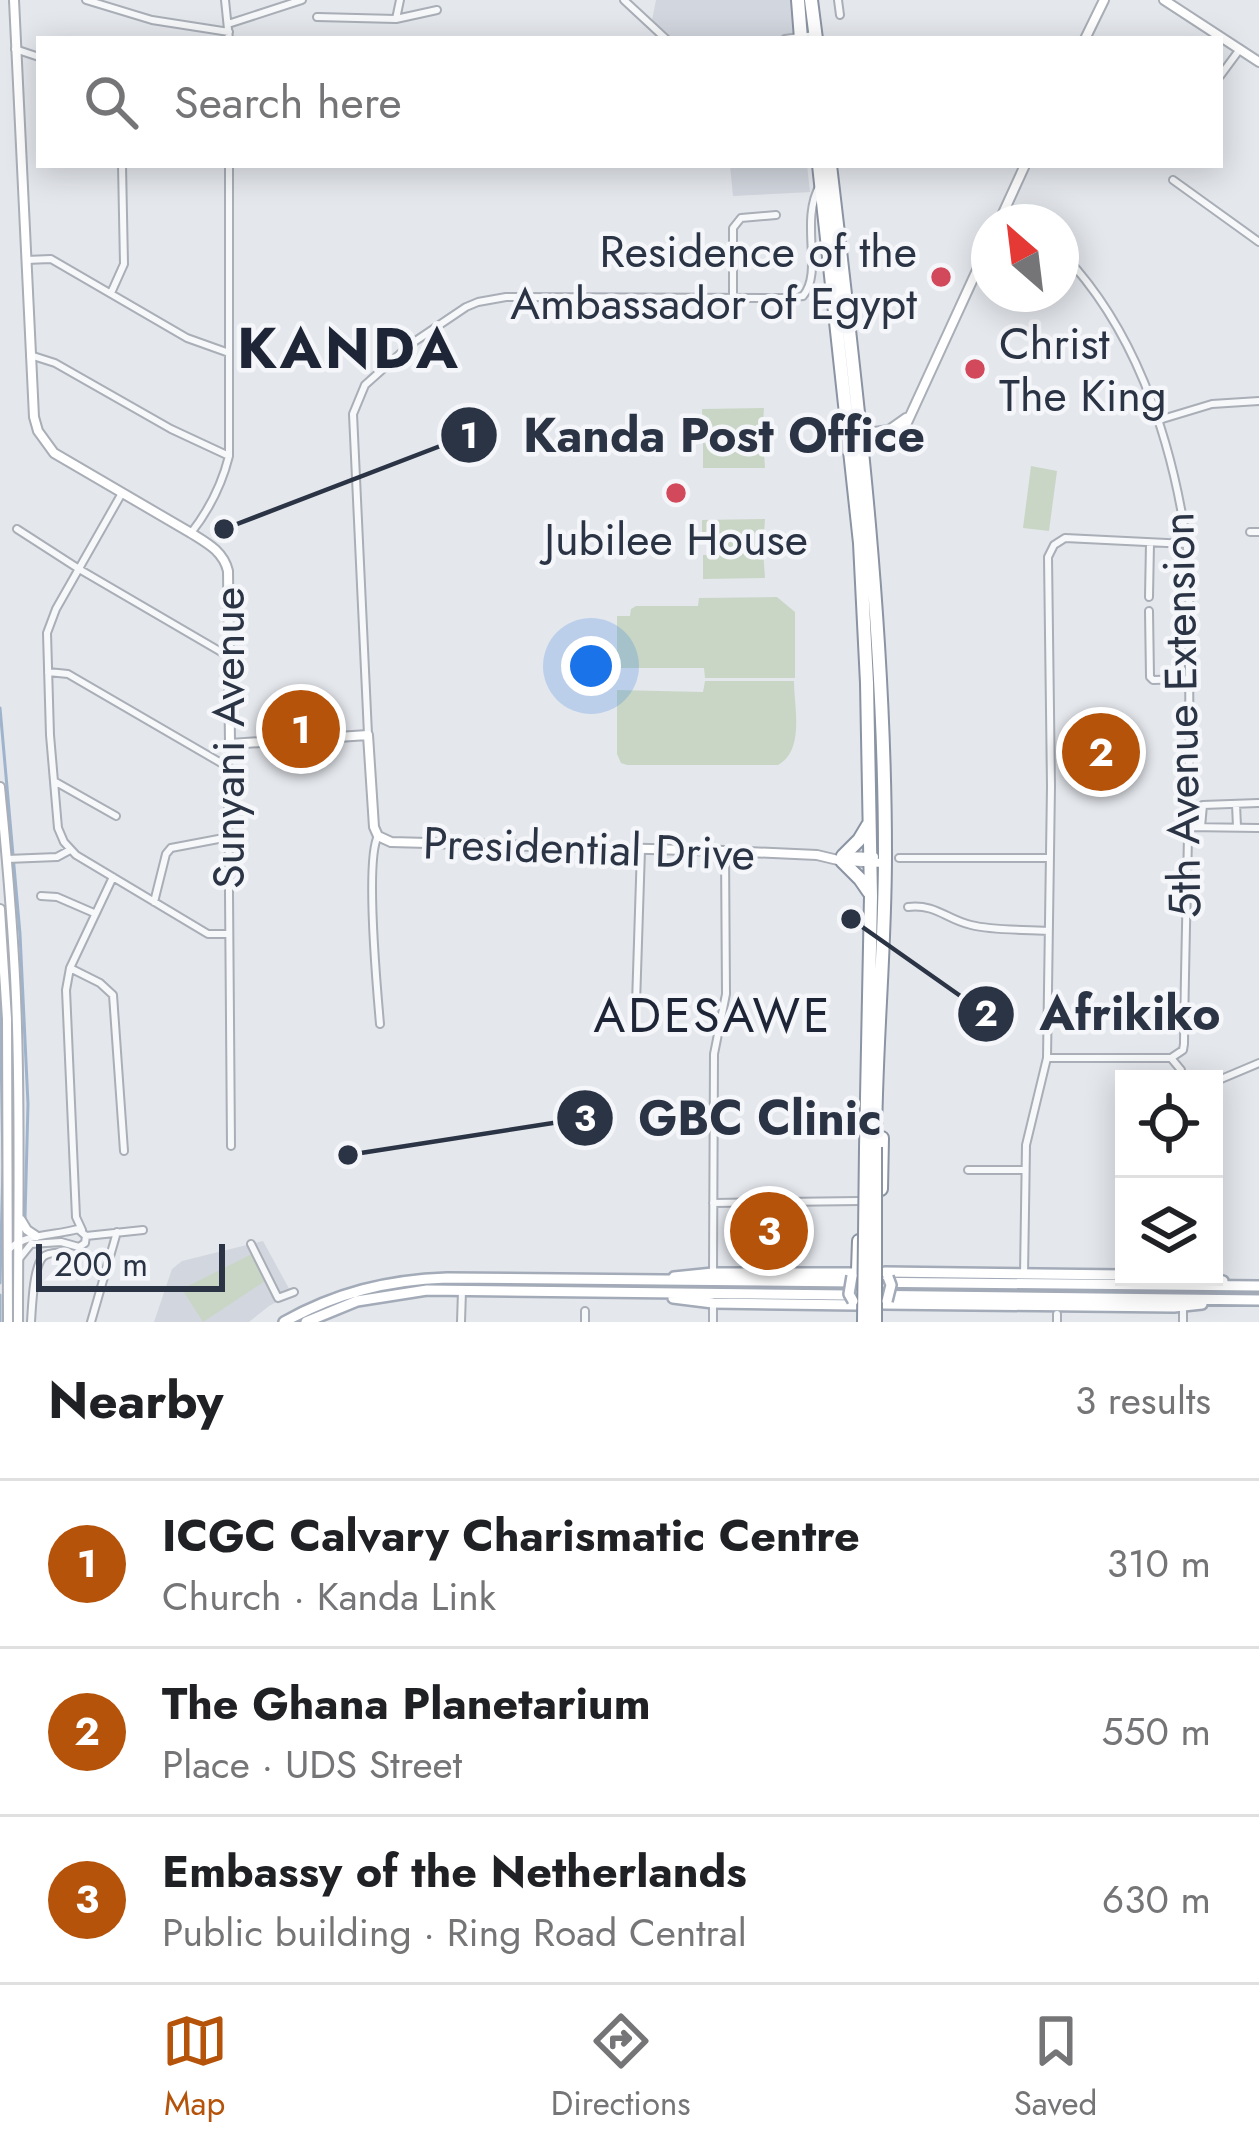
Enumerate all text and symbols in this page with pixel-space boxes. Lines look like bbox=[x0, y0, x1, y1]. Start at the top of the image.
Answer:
search box bbox=[36, 36, 1223, 168]
icon: search bbox=[78, 69, 144, 135]
text: Search here bbox=[174, 70, 402, 135]
north arrow bbox=[971, 204, 1079, 312]
place label: Residence of the Ambassador of Egypt bbox=[510, 219, 917, 336]
marker: Residence of the Ambassador of Egypt bbox=[928, 264, 954, 290]
district label: KANDA bbox=[237, 307, 461, 389]
place label: Christ The King bbox=[999, 311, 1167, 428]
marker: Christ The King bbox=[962, 356, 988, 382]
callout: Kanda Post Office bbox=[439, 393, 949, 477]
text: Kanda Post Office bbox=[523, 401, 925, 470]
text: 1 bbox=[460, 409, 478, 461]
marker: Jubilee House bbox=[663, 480, 689, 506]
place label: Jubilee House bbox=[539, 507, 808, 572]
street label: 5th Avenue Extension bbox=[1145, 511, 1218, 919]
street label: Sunyani Avenue bbox=[196, 587, 261, 889]
your location bbox=[561, 636, 621, 696]
pin: 1 bbox=[262, 684, 340, 774]
pin: 2 bbox=[1062, 707, 1140, 797]
street label: Presidential Drive bbox=[422, 810, 756, 887]
callout: Afrikiko bbox=[956, 972, 1245, 1056]
text: Afrikiko bbox=[1038, 979, 1221, 1048]
district label: ADESAWE bbox=[594, 981, 832, 1050]
text: 2 bbox=[974, 987, 998, 1039]
map controls bbox=[1115, 1070, 1223, 1286]
button: locate bbox=[1115, 1070, 1223, 1178]
callout: GBC Clinic bbox=[555, 1076, 906, 1160]
text: GBC Clinic bbox=[638, 1084, 882, 1153]
text: 3 bbox=[574, 1092, 596, 1144]
button: layers bbox=[1115, 1178, 1223, 1286]
pin: 3 bbox=[730, 1186, 808, 1276]
scale bar bbox=[36, 1238, 225, 1291]
text: 200 m bbox=[54, 1241, 148, 1288]
text: Nearby bbox=[48, 1363, 223, 1437]
text: 3 results bbox=[1075, 1372, 1211, 1429]
text: ICGC Calvary Charismatic Centre bbox=[162, 1503, 860, 1568]
text: 1 bbox=[77, 1535, 97, 1592]
text: 310 m bbox=[1107, 1535, 1211, 1592]
text: Church · Kanda Link bbox=[162, 1568, 496, 1625]
text: The Ghana Planetarium bbox=[162, 1671, 651, 1736]
text: 2 bbox=[74, 1703, 100, 1760]
text: 550 m bbox=[1101, 1703, 1211, 1760]
text: Place · UDS Street bbox=[162, 1736, 462, 1793]
text: Embassy of the Netherlands bbox=[162, 1839, 747, 1904]
text: 3 bbox=[75, 1871, 99, 1928]
text: 630 m bbox=[1102, 1871, 1211, 1928]
text: Public building · Ring Road Central bbox=[162, 1904, 747, 1961]
tab: Map bbox=[162, 2008, 228, 2127]
tab: Directions bbox=[551, 2008, 691, 2127]
tab: Saved bbox=[1014, 2008, 1097, 2127]

